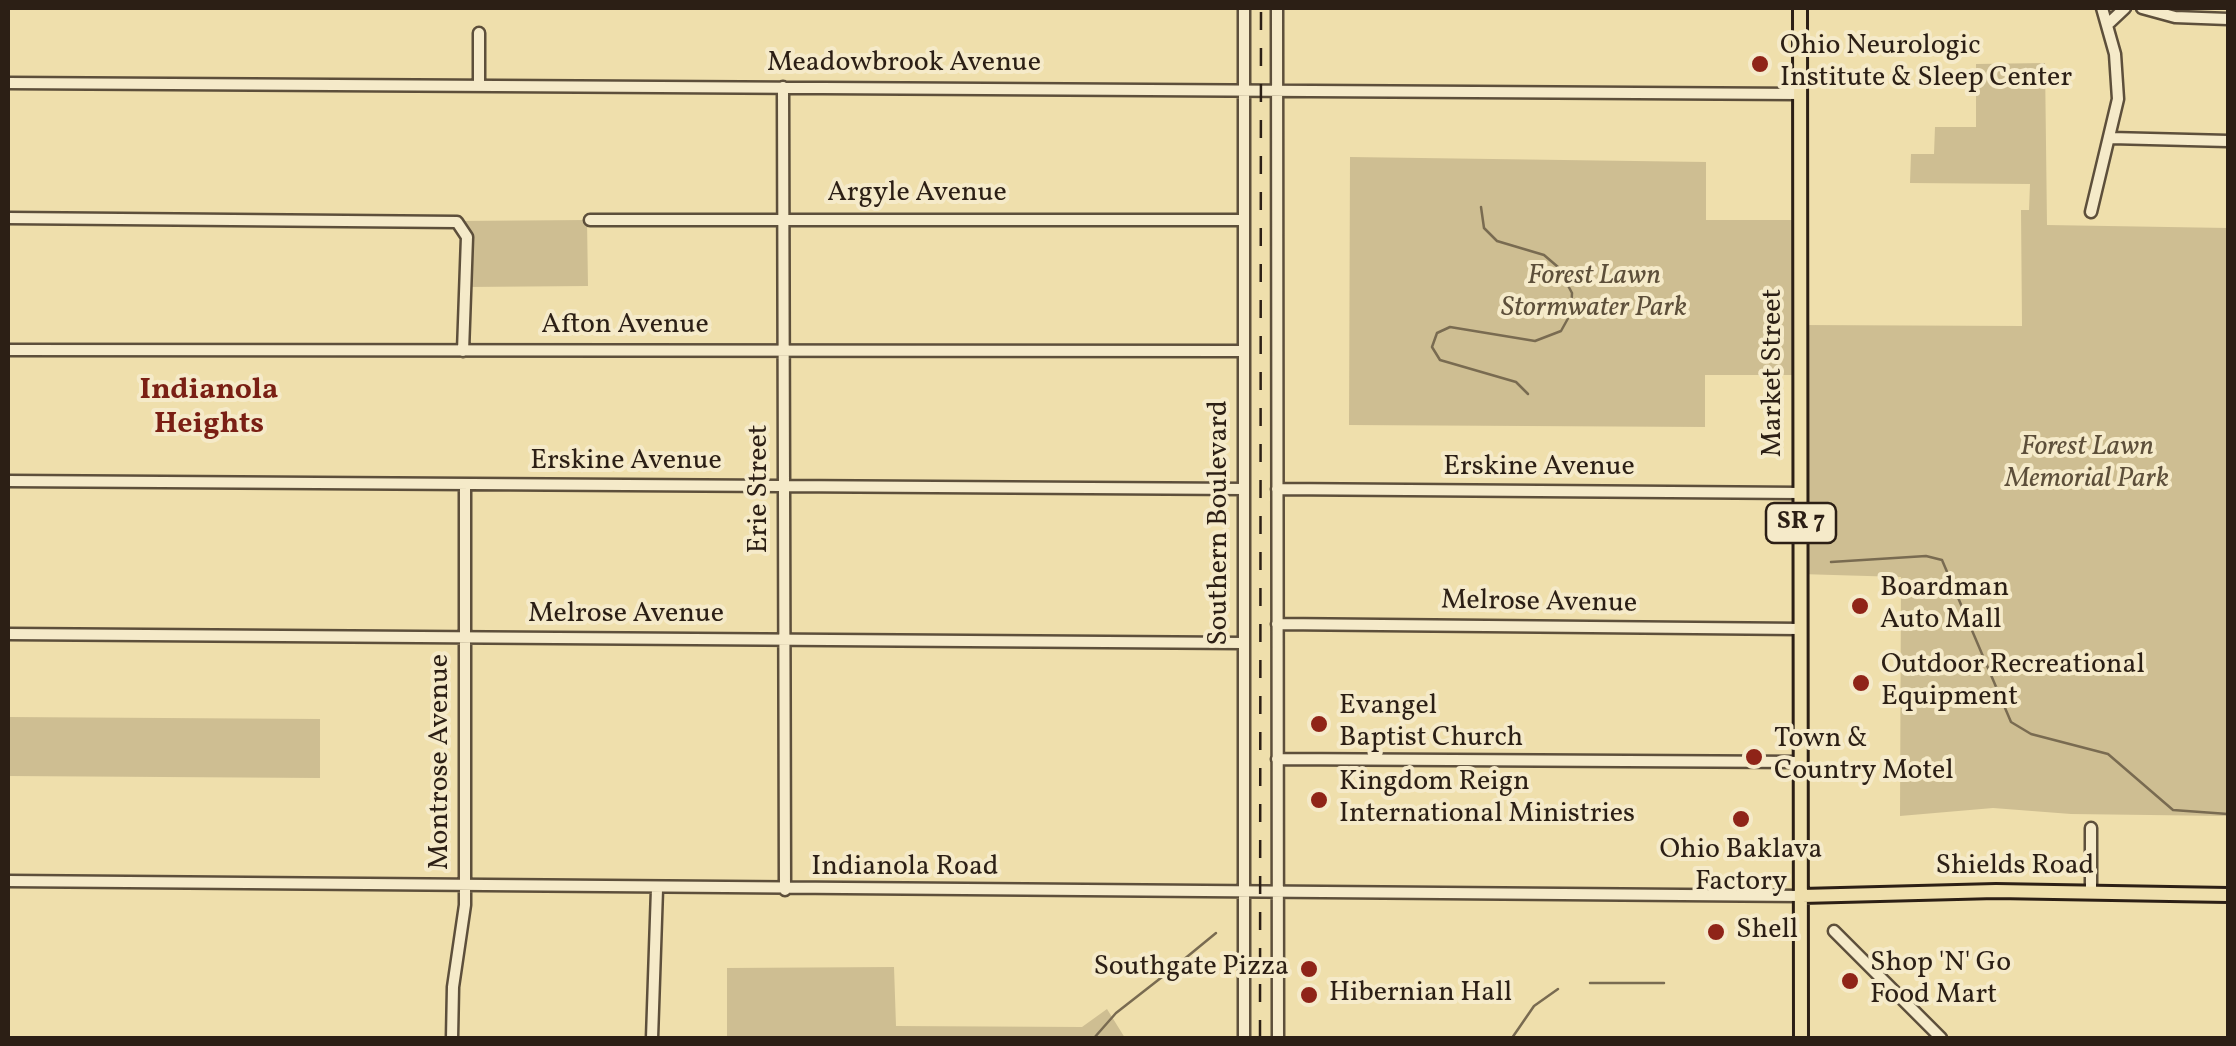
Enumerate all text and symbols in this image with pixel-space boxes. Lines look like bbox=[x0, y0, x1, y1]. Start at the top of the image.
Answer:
place label: Ohio Neurologic Institute & Sleep Center bbox=[1780, 31, 2072, 97]
street label: Meadowbrook Avenue bbox=[767, 48, 1041, 82]
marker: Ohio Neurologic Institute & Sleep Center bbox=[1749, 53, 1771, 75]
street label: Argyle Avenue bbox=[827, 178, 1007, 212]
park label: Forest Lawn Stormwater Park bbox=[1501, 261, 1687, 327]
street label: Market Street bbox=[1758, 289, 1792, 457]
street label: Afton Avenue bbox=[541, 310, 709, 344]
district label: Indianola Heights bbox=[140, 374, 278, 444]
street label: Southern Boulevard bbox=[1204, 400, 1238, 646]
street label: Erie Street bbox=[744, 424, 778, 554]
park label: Forest Lawn Memorial Park bbox=[2005, 432, 2169, 498]
street label: Erskine Avenue bbox=[530, 446, 722, 480]
street label: Erskine Avenue bbox=[1443, 452, 1635, 486]
road number: SR 7 bbox=[1766, 503, 1836, 543]
place label: Boardman Auto Mall bbox=[1880, 573, 2009, 639]
street label: Melrose Avenue bbox=[1441, 585, 1637, 623]
marker: Boardman Auto Mall bbox=[1849, 595, 1871, 617]
street label: Melrose Avenue bbox=[528, 599, 724, 633]
place label: Outdoor Recreational Equipment bbox=[1881, 650, 2145, 716]
street label: Montrose Avenue bbox=[425, 654, 459, 870]
marker: Outdoor Recreational Equipment bbox=[1850, 672, 1872, 694]
place label: Evangel Baptist Church bbox=[1339, 691, 1523, 757]
marker: Evangel Baptist Church bbox=[1308, 713, 1330, 735]
place label: Town & Country Motel bbox=[1774, 724, 1954, 790]
marker: Town & Country Motel bbox=[1743, 746, 1765, 768]
place label: Kingdom Reign International Ministries bbox=[1339, 767, 1635, 833]
marker: Kingdom Reign International Ministries bbox=[1308, 789, 1330, 811]
marker: Ohio Baklava Factory bbox=[1730, 808, 1752, 830]
place label: Ohio Baklava Factory bbox=[1660, 835, 1822, 901]
street label: Shields Road bbox=[1936, 851, 2094, 885]
street label: Indianola Road bbox=[811, 852, 999, 886]
place label: Shell bbox=[1736, 915, 1798, 949]
marker: Shell bbox=[1705, 921, 1727, 943]
place label: Shop 'N' Go Food Mart bbox=[1870, 948, 2011, 1014]
place label: Southgate Pizza bbox=[1093, 952, 1289, 986]
marker: Southgate Pizza bbox=[1298, 958, 1320, 980]
marker: Shop 'N' Go Food Mart bbox=[1839, 970, 1861, 992]
place label: Hibernian Hall bbox=[1329, 978, 1512, 1012]
marker: Hibernian Hall bbox=[1298, 984, 1320, 1006]

